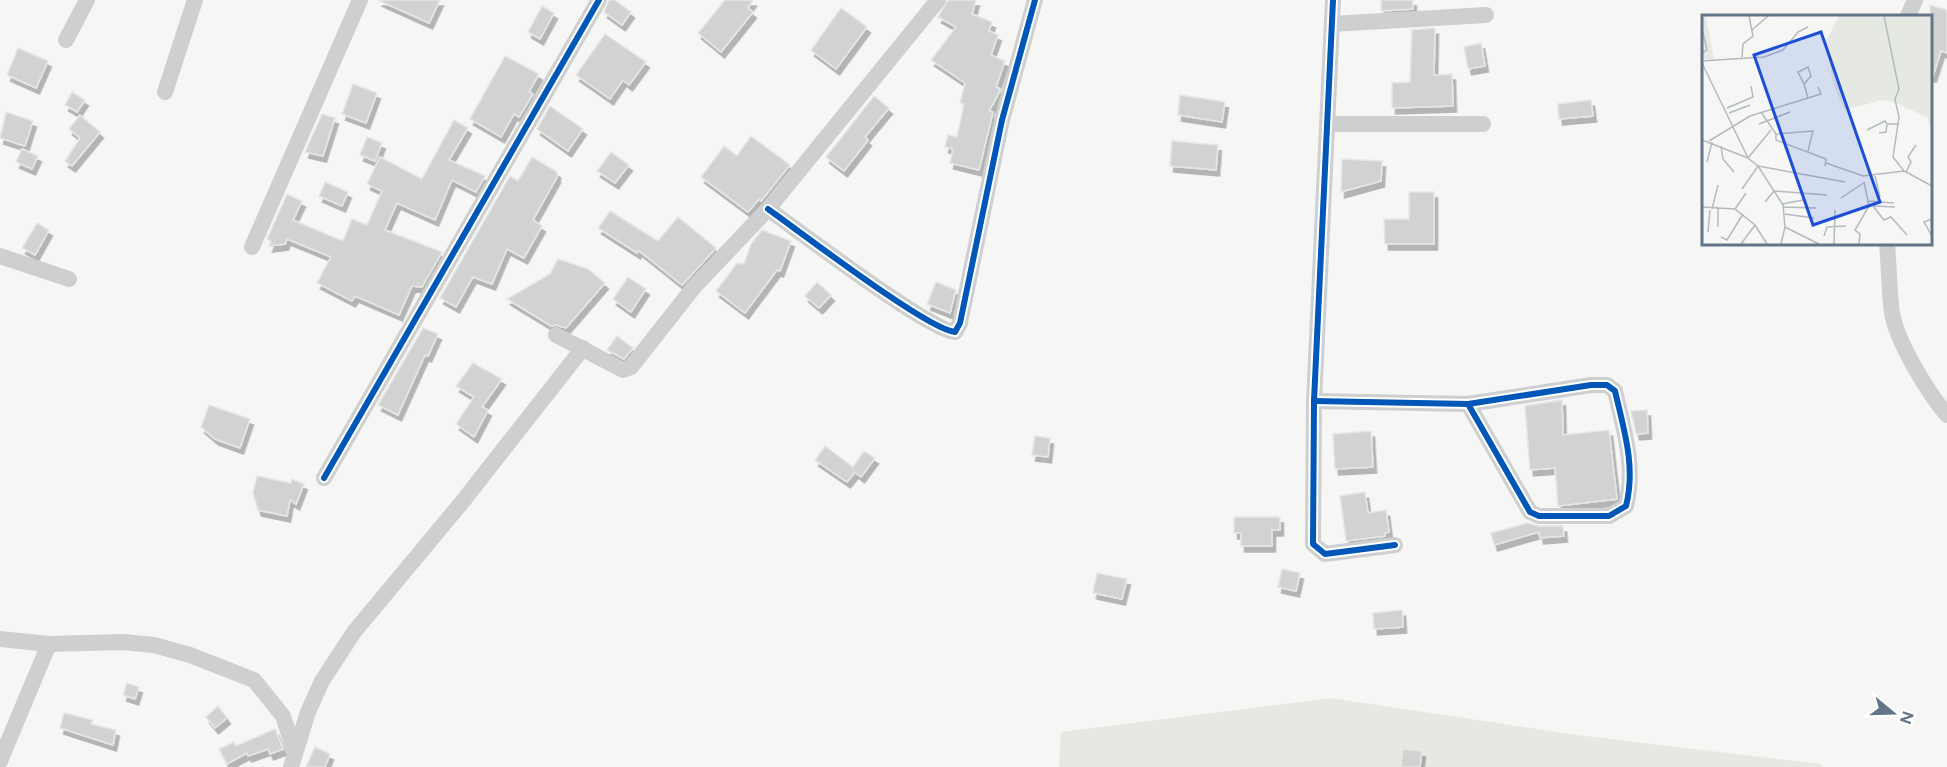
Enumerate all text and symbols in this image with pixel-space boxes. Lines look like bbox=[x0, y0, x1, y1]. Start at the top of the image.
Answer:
inset map bbox=[1702, 15, 1932, 244]
north arrow bbox=[1863, 683, 1923, 743]
text: N bbox=[1896, 709, 1918, 727]

